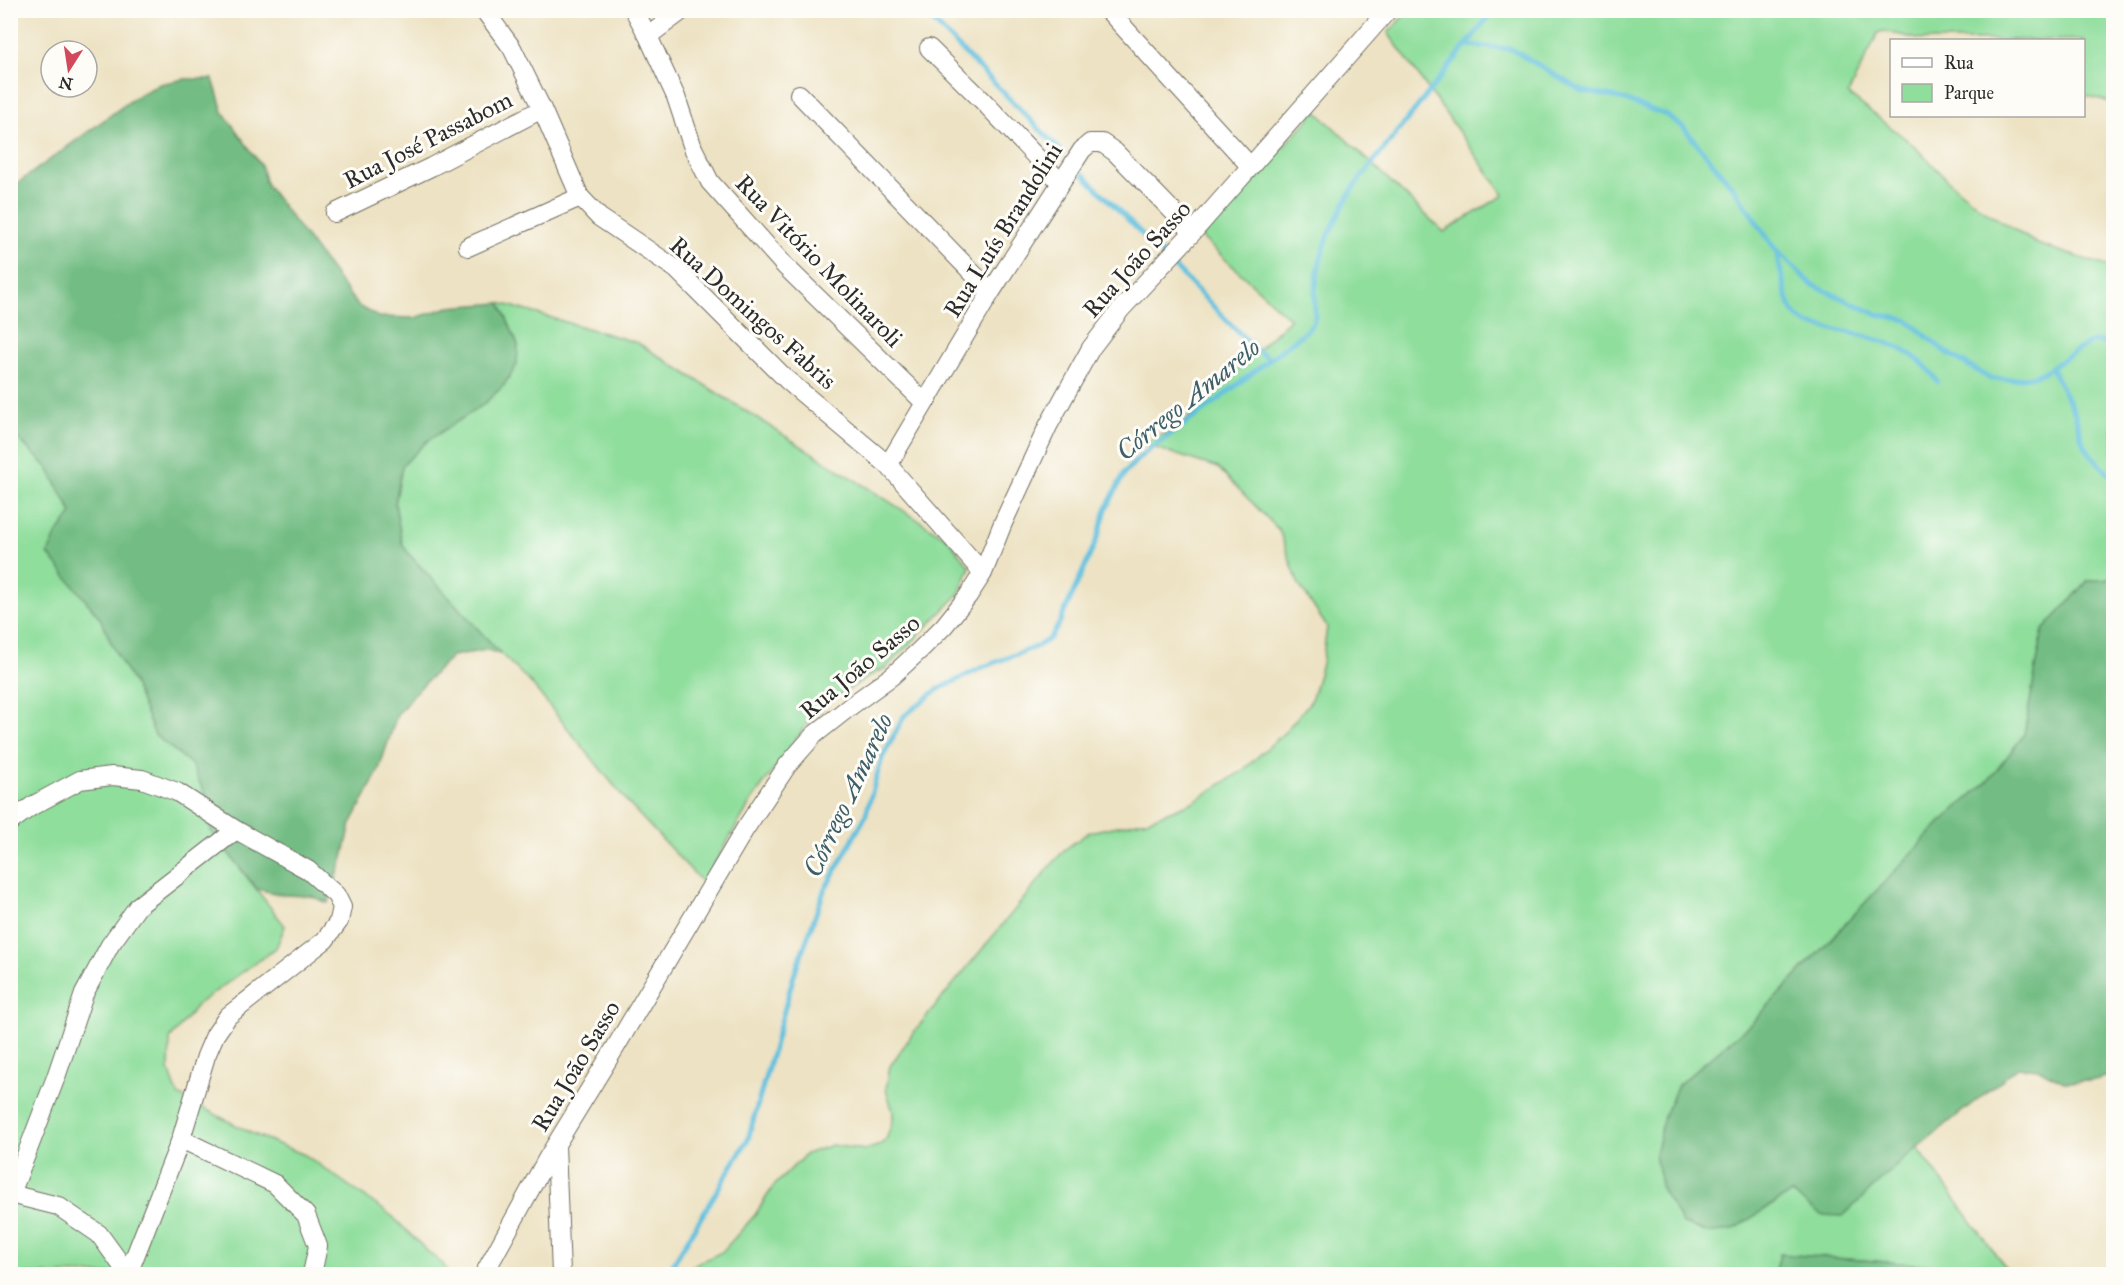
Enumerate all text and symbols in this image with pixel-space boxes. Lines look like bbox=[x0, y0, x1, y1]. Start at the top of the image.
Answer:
north arrow bbox=[39, 39, 99, 99]
legend bbox=[1890, 39, 2085, 117]
text: Rua bbox=[1944, 52, 1974, 74]
text: N bbox=[57, 72, 75, 94]
text: Parque bbox=[1944, 82, 1994, 105]
street label: Rua José Passabom bbox=[339, 85, 517, 195]
street label: Rua Luís Brandolini bbox=[937, 137, 1069, 323]
street label: Rua Vitório Molinaroli bbox=[729, 168, 909, 354]
street label: Rua João Sasso bbox=[1076, 194, 1198, 324]
street label: Rua Domingos Fabris bbox=[663, 230, 843, 396]
water label: Córrego Amarelo bbox=[1109, 331, 1267, 467]
street label: Rua João Sasso bbox=[794, 608, 926, 726]
water label: Córrego Amarelo bbox=[796, 708, 900, 882]
street label: Rua João Sasso bbox=[525, 995, 627, 1137]

